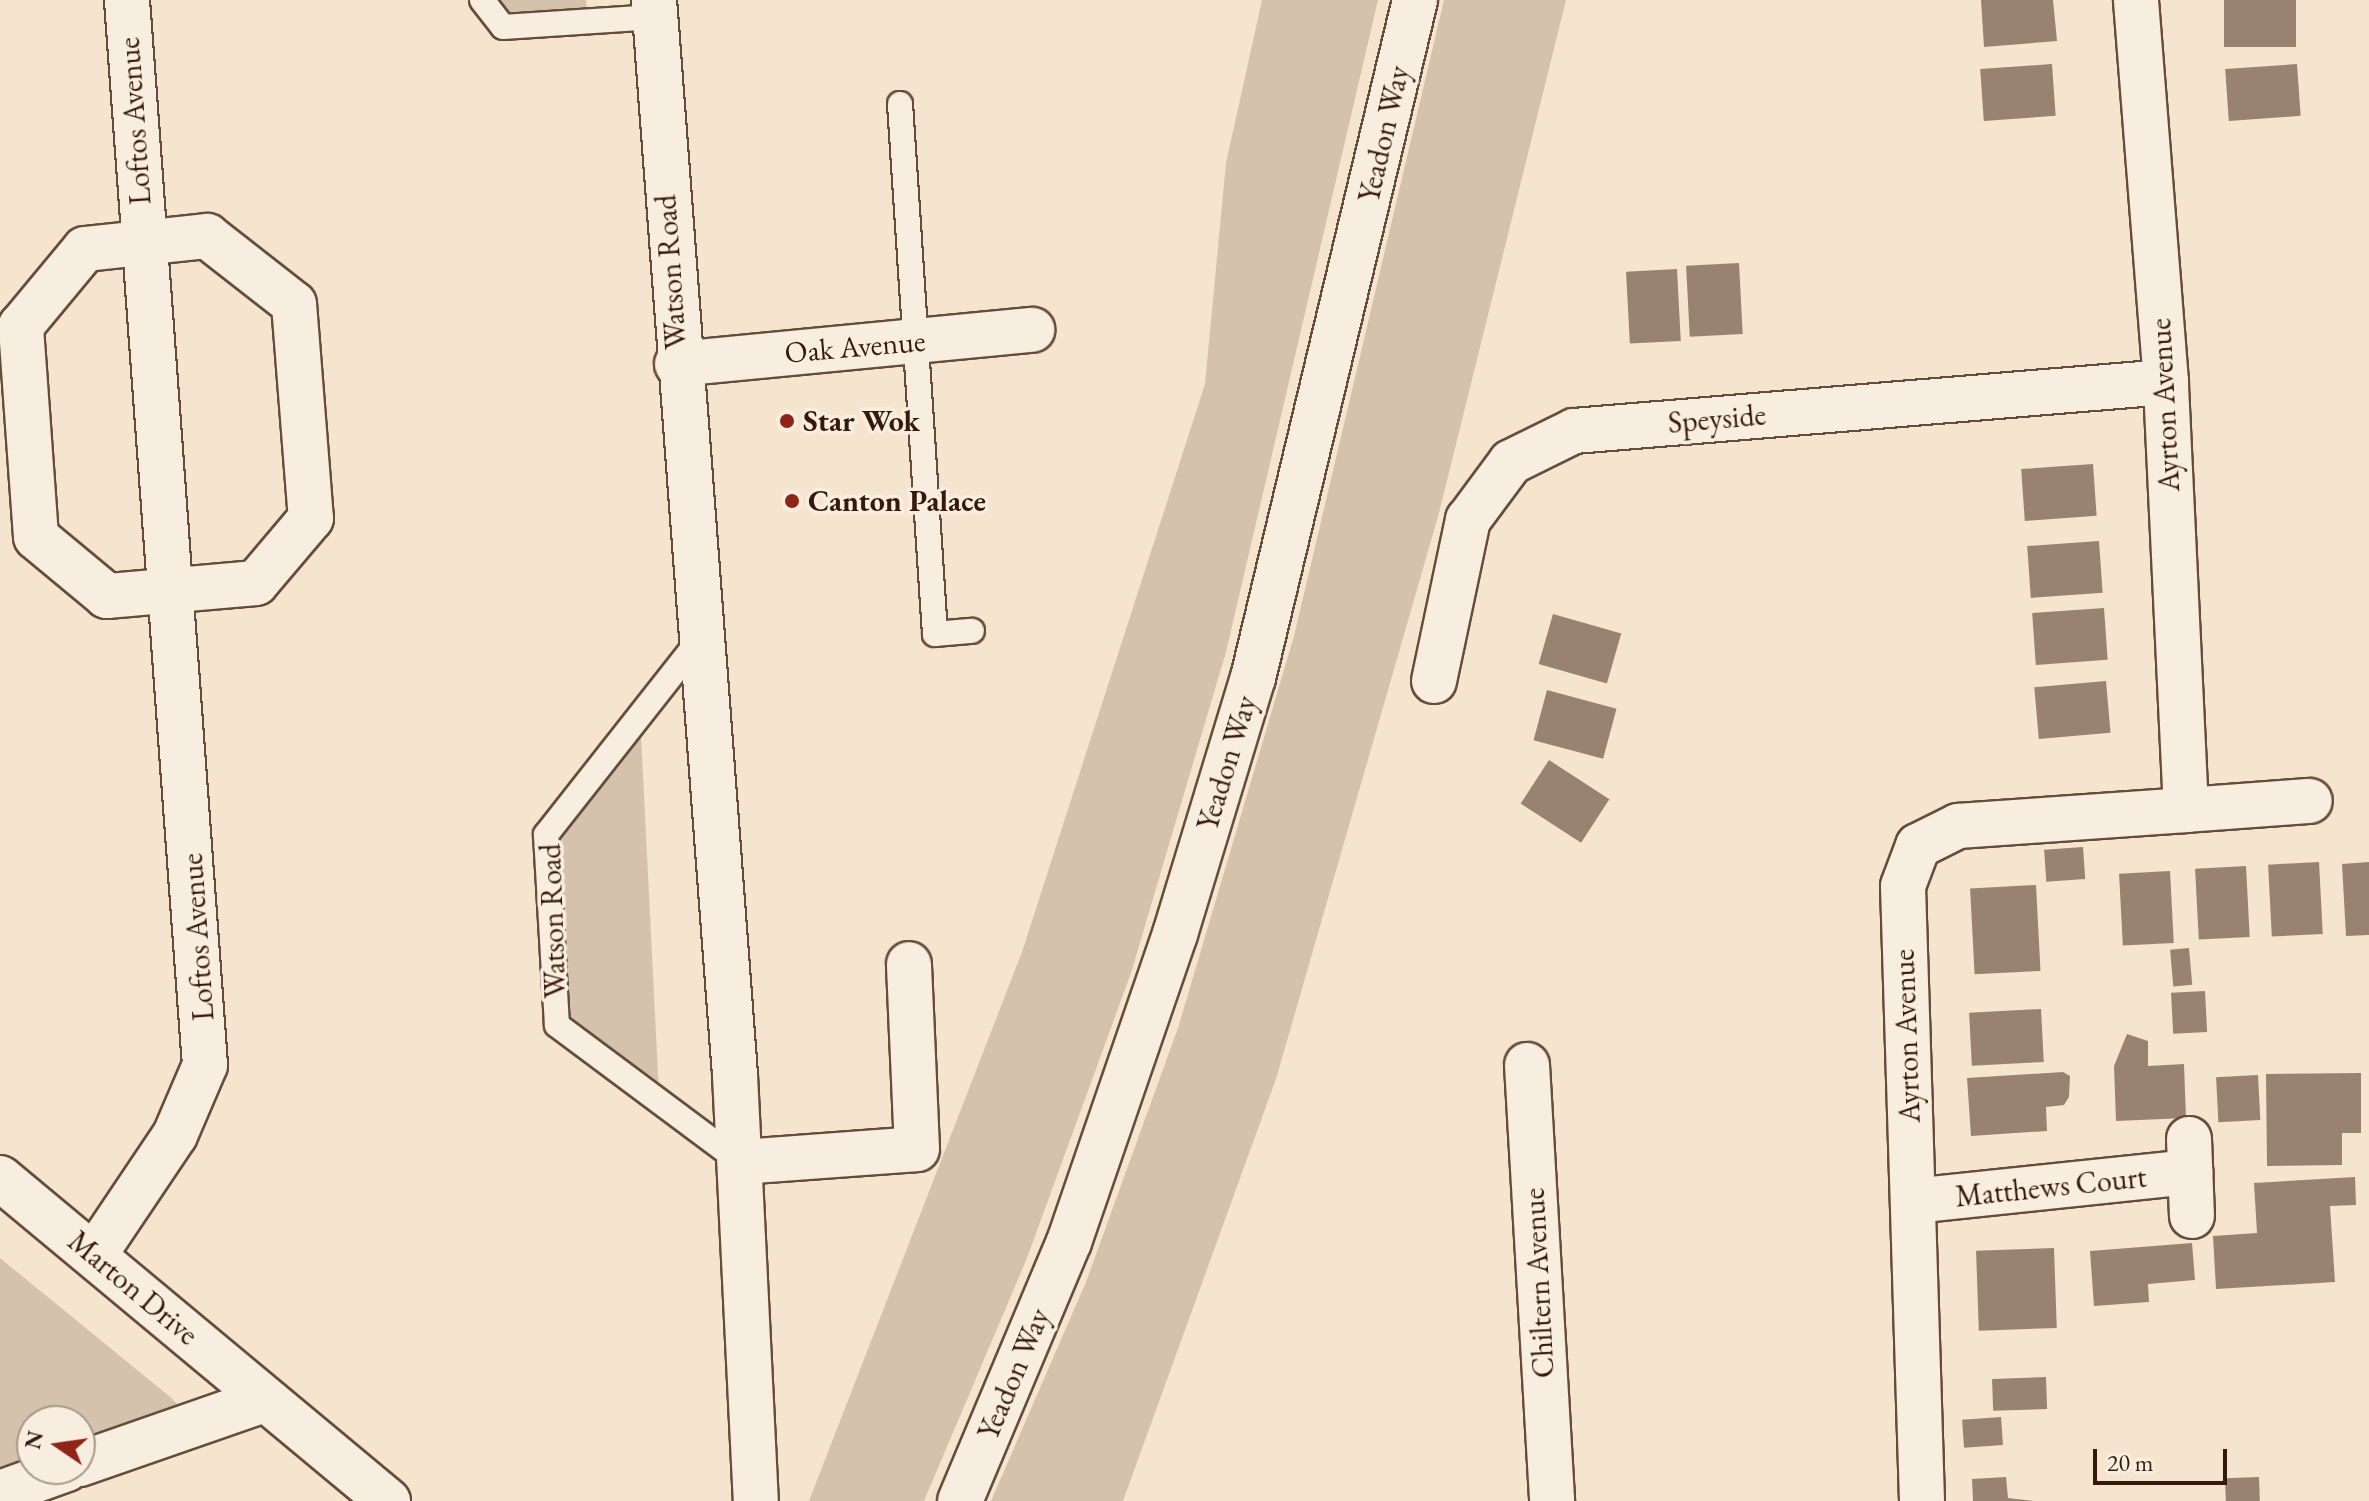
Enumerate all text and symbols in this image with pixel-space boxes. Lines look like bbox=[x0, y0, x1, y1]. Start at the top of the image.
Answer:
street label: Loftos Avenue bbox=[111, 36, 159, 206]
street label: Yeadon Way bbox=[1351, 62, 1417, 206]
street label: Watson Road bbox=[648, 193, 694, 351]
street label: Ayrton Avenue bbox=[2142, 317, 2188, 493]
street label: Oak Avenue bbox=[783, 323, 927, 371]
street label: Speyside bbox=[1666, 397, 1768, 441]
place label: Star Wok bbox=[803, 403, 920, 439]
marker: Star Wok bbox=[778, 412, 796, 430]
place label: Canton Palace bbox=[808, 483, 986, 519]
marker: Canton Palace bbox=[783, 492, 801, 510]
street label: Yeadon Way bbox=[1189, 691, 1265, 835]
street label: Watson Road bbox=[532, 843, 574, 999]
street label: Loftos Avenue bbox=[174, 852, 222, 1022]
street label: Ayrton Avenue bbox=[1886, 948, 1928, 1124]
street label: Matthews Court bbox=[1954, 1159, 2148, 1215]
street label: Chiltern Avenue bbox=[1516, 1187, 1562, 1379]
street label: Marton Drive bbox=[61, 1223, 205, 1353]
street label: Yeadon Way bbox=[970, 1303, 1058, 1445]
north arrow bbox=[16, 1405, 96, 1485]
text: N bbox=[18, 1428, 50, 1452]
scale bar bbox=[2097, 1433, 2231, 1483]
text: 20 m bbox=[2107, 1447, 2154, 1478]

